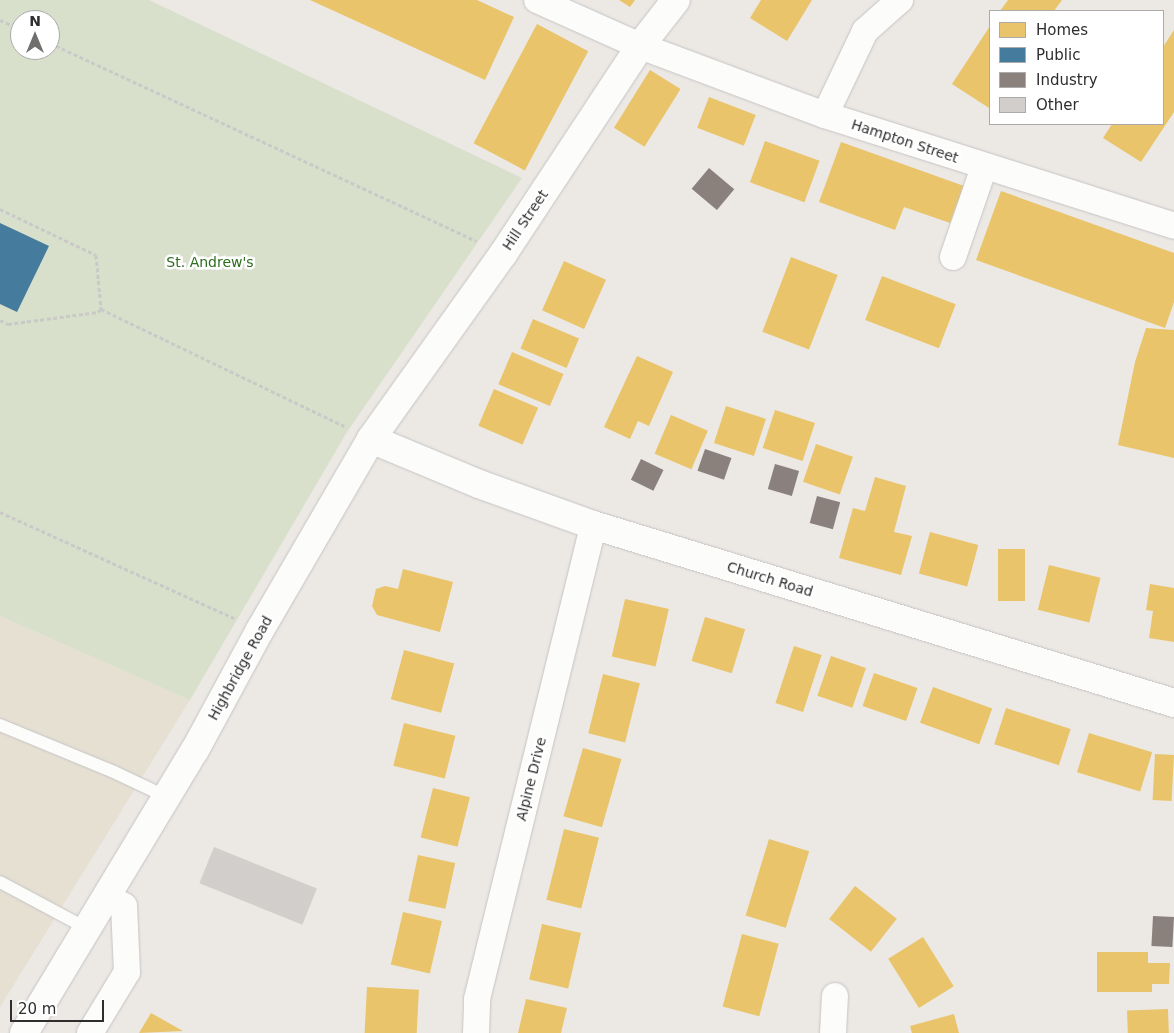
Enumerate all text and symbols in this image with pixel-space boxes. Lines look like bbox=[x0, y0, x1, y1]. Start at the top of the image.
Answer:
north arrow bbox=[10, 10, 60, 60]
legend bbox=[989, 10, 1164, 125]
text: N bbox=[29, 13, 41, 29]
text: Homes bbox=[1036, 21, 1088, 39]
text: Public bbox=[1036, 46, 1080, 64]
text: Industry bbox=[1036, 71, 1098, 89]
text: Other bbox=[1036, 96, 1079, 114]
street label: Hampton Street bbox=[849, 116, 961, 166]
street label: Hill Street bbox=[499, 187, 551, 253]
park label: St. Andrew's bbox=[166, 254, 254, 270]
street label: Church Road bbox=[725, 558, 815, 600]
street label: Highbridge Road bbox=[204, 613, 276, 723]
street label: Alpine Drive bbox=[513, 735, 549, 823]
scale bar bbox=[12, 990, 106, 1022]
text: 20 m bbox=[18, 1000, 56, 1018]

